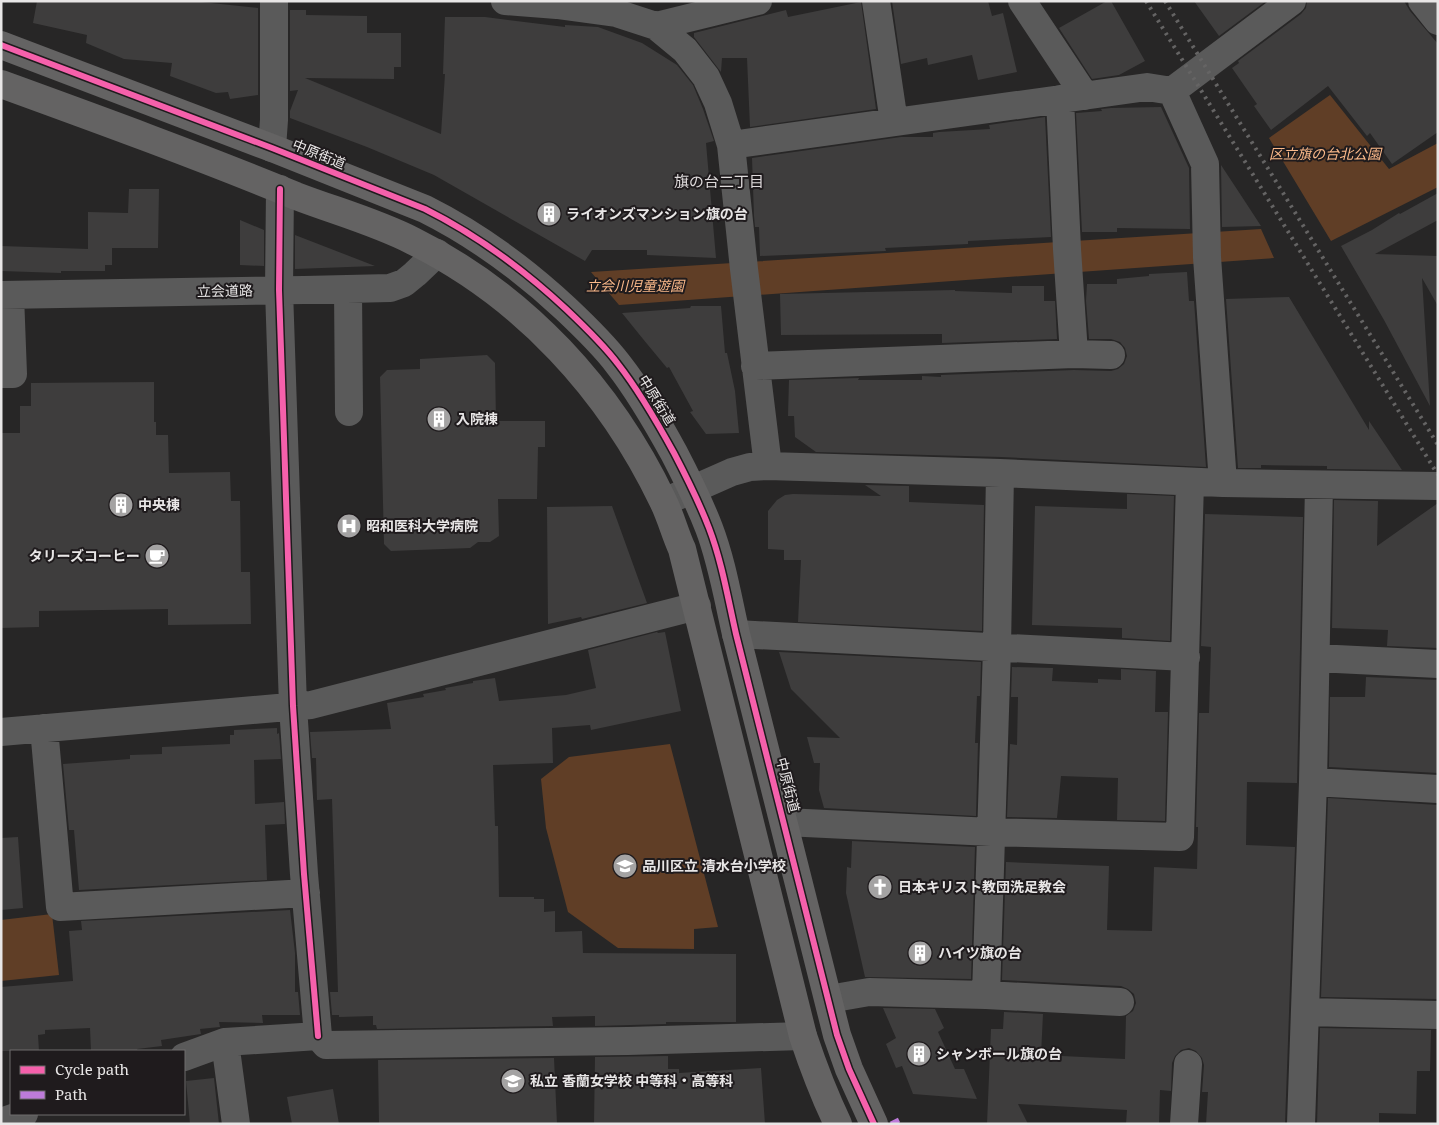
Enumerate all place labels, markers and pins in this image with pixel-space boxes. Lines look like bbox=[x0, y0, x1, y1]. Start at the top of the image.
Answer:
building icon: ライオンズマンション旗の台 bbox=[536, 201, 562, 227]
place label: ライオンズマンション旗の台 bbox=[566, 204, 748, 223]
building icon: 入院棟 bbox=[426, 406, 452, 432]
place label: 入院棟 bbox=[456, 409, 498, 428]
building icon: 中央棟 bbox=[108, 492, 134, 518]
place label: 中央棟 bbox=[138, 495, 180, 514]
hospital icon: 昭和医科大学病院 bbox=[336, 513, 362, 539]
place label: 昭和医科大学病院 bbox=[366, 516, 478, 535]
cafe icon: タリーズコーヒー bbox=[144, 543, 170, 569]
place label: タリーズコーヒー bbox=[29, 546, 140, 565]
school or university icon: 品川区立 清水台小学校 bbox=[612, 853, 638, 879]
place label: 品川区立 清水台小学校 bbox=[642, 856, 786, 875]
church icon: 日本キリスト教団洗足教会 bbox=[867, 874, 893, 900]
place label: 日本キリスト教団洗足教会 bbox=[898, 877, 1066, 896]
building icon: ハイツ旗の台 bbox=[907, 940, 933, 966]
place label: ハイツ旗の台 bbox=[938, 943, 1022, 962]
building icon: シャンボール旗の台 bbox=[906, 1041, 932, 1067]
place label: シャンボール旗の台 bbox=[936, 1044, 1062, 1063]
school or university icon: 私立 香蘭女学校 中等科・高等科 bbox=[500, 1068, 526, 1094]
place label: 私立 香蘭女学校 中等科・高等科 bbox=[530, 1071, 733, 1090]

